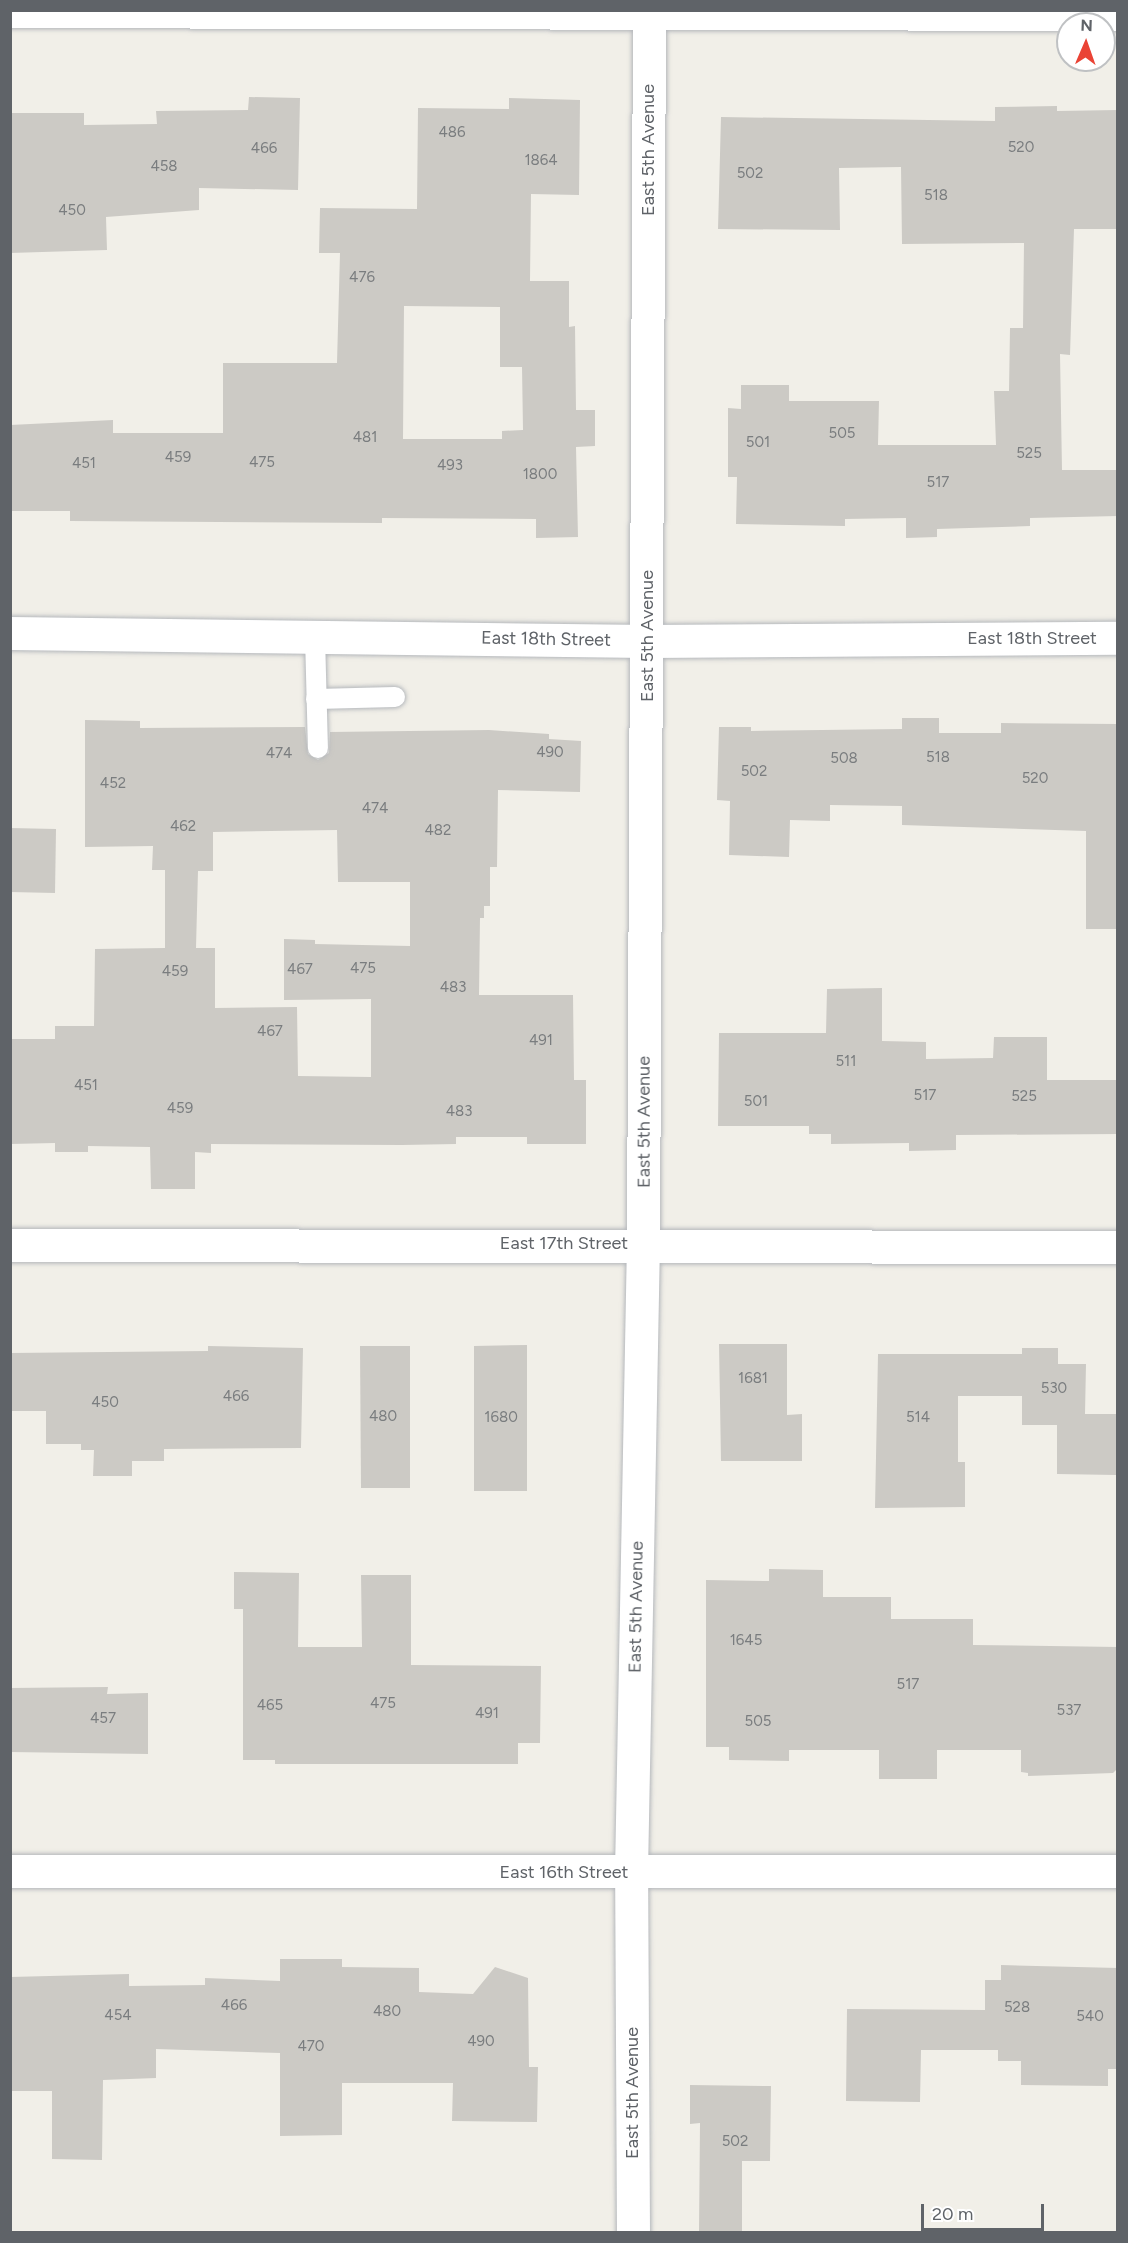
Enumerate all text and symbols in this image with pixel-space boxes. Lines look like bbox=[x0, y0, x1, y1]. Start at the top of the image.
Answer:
north arrow bbox=[1056, 12, 1116, 72]
text: N bbox=[1080, 16, 1093, 35]
street label: East 5th Avenue bbox=[637, 84, 659, 216]
house number: 486 bbox=[438, 124, 466, 142]
house number: 520 bbox=[1008, 139, 1034, 157]
house number: 466 bbox=[251, 140, 277, 158]
house number: 1864 bbox=[524, 152, 558, 170]
house number: 458 bbox=[150, 158, 178, 176]
house number: 502 bbox=[737, 165, 763, 183]
house number: 518 bbox=[924, 187, 948, 205]
house number: 450 bbox=[58, 202, 86, 220]
house number: 476 bbox=[349, 269, 375, 287]
house number: 505 bbox=[829, 425, 855, 443]
house number: 481 bbox=[353, 429, 377, 447]
house number: 501 bbox=[746, 434, 770, 452]
house number: 525 bbox=[1016, 445, 1042, 463]
house number: 459 bbox=[165, 449, 191, 467]
house number: 475 bbox=[249, 454, 275, 472]
house number: 451 bbox=[72, 455, 96, 473]
house number: 493 bbox=[437, 457, 463, 475]
house number: 1800 bbox=[523, 466, 557, 484]
house number: 517 bbox=[927, 474, 949, 492]
street label: East 5th Avenue bbox=[636, 570, 658, 702]
street label: East 18th Street bbox=[481, 627, 611, 651]
street label: East 18th Street bbox=[967, 627, 1097, 649]
house number: 490 bbox=[536, 744, 564, 762]
house number: 474 bbox=[266, 745, 292, 763]
house number: 518 bbox=[926, 749, 950, 767]
house number: 508 bbox=[830, 750, 858, 768]
house number: 502 bbox=[741, 763, 767, 781]
house number: 520 bbox=[1022, 770, 1048, 788]
house number: 452 bbox=[100, 775, 126, 793]
house number: 474 bbox=[362, 800, 388, 818]
house number: 462 bbox=[170, 818, 196, 836]
house number: 482 bbox=[425, 822, 451, 840]
house number: 475 bbox=[350, 960, 376, 978]
house number: 467 bbox=[287, 961, 313, 979]
house number: 459 bbox=[162, 963, 188, 981]
house number: 483 bbox=[440, 979, 466, 997]
house number: 467 bbox=[257, 1023, 283, 1041]
house number: 491 bbox=[529, 1032, 553, 1050]
house number: 511 bbox=[835, 1053, 857, 1071]
street label: East 5th Avenue bbox=[633, 1056, 655, 1188]
house number: 451 bbox=[74, 1077, 98, 1095]
house number: 517 bbox=[914, 1087, 936, 1105]
house number: 525 bbox=[1011, 1088, 1037, 1106]
house number: 501 bbox=[744, 1093, 768, 1111]
house number: 459 bbox=[167, 1100, 193, 1118]
house number: 483 bbox=[446, 1103, 472, 1121]
street label: East 17th Street bbox=[500, 1232, 628, 1254]
house number: 1681 bbox=[738, 1370, 768, 1388]
house number: 530 bbox=[1041, 1380, 1067, 1398]
house number: 466 bbox=[223, 1388, 249, 1406]
house number: 450 bbox=[91, 1394, 119, 1412]
house number: 480 bbox=[369, 1408, 397, 1426]
house number: 1680 bbox=[484, 1409, 518, 1427]
house number: 514 bbox=[906, 1409, 930, 1427]
street label: East 5th Avenue bbox=[624, 1541, 648, 1673]
house number: 1645 bbox=[730, 1632, 762, 1650]
house number: 517 bbox=[897, 1676, 919, 1694]
house number: 475 bbox=[370, 1695, 396, 1713]
house number: 465 bbox=[257, 1697, 283, 1715]
house number: 537 bbox=[1057, 1702, 1081, 1720]
house number: 491 bbox=[475, 1705, 499, 1723]
house number: 457 bbox=[90, 1710, 116, 1728]
house number: 505 bbox=[745, 1713, 771, 1731]
street label: East 16th Street bbox=[500, 1861, 628, 1883]
house number: 466 bbox=[221, 1997, 247, 2015]
house number: 528 bbox=[1004, 1999, 1030, 2017]
house number: 480 bbox=[373, 2003, 401, 2021]
house number: 454 bbox=[104, 2007, 132, 2025]
house number: 540 bbox=[1076, 2008, 1104, 2026]
street label: East 5th Avenue bbox=[621, 2027, 643, 2159]
house number: 490 bbox=[467, 2033, 495, 2051]
house number: 470 bbox=[298, 2038, 324, 2056]
house number: 502 bbox=[722, 2133, 748, 2151]
scale bar bbox=[924, 2192, 1047, 2230]
text: 20 m bbox=[932, 2203, 973, 2225]

